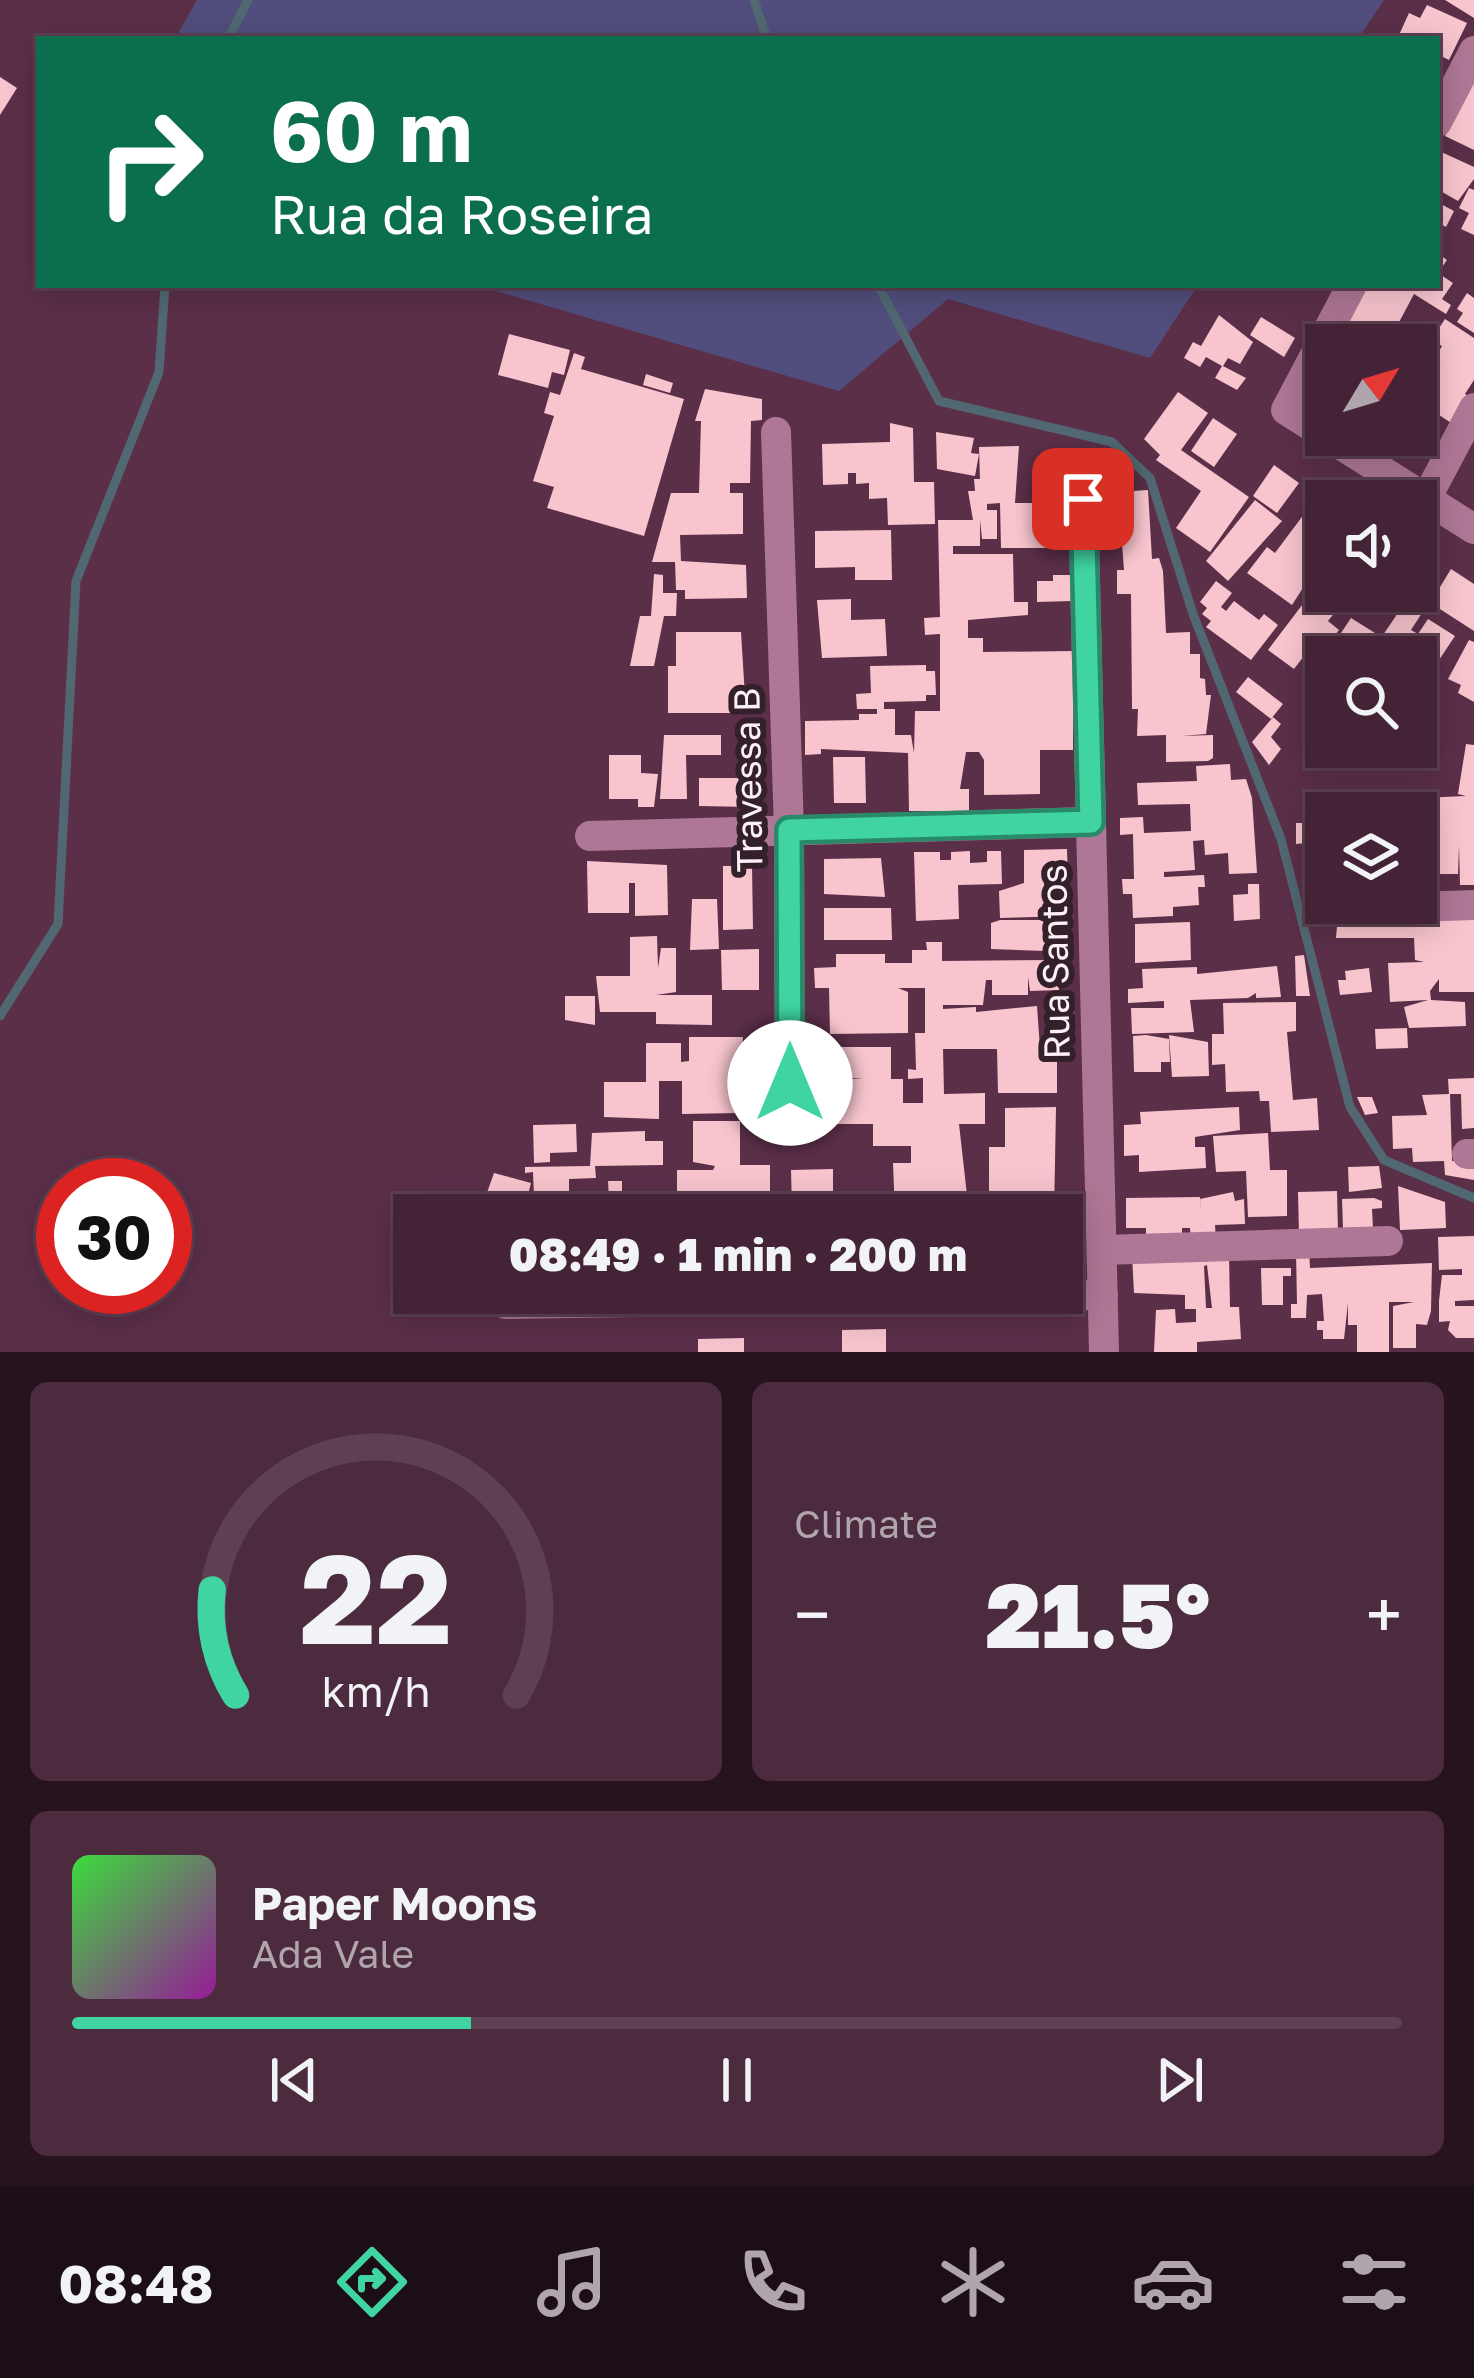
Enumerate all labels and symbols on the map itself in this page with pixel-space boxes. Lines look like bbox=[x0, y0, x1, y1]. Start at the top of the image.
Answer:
north arrow bbox=[1305, 324, 1437, 456]
pin bbox=[1032, 448, 1134, 550]
street label: Travessa B bbox=[724, 687, 771, 873]
street label: Rua Santos bbox=[1031, 864, 1078, 1060]
position arrow bbox=[727, 1020, 853, 1146]
speed limit sign: 30 bbox=[36, 1158, 192, 1314]

